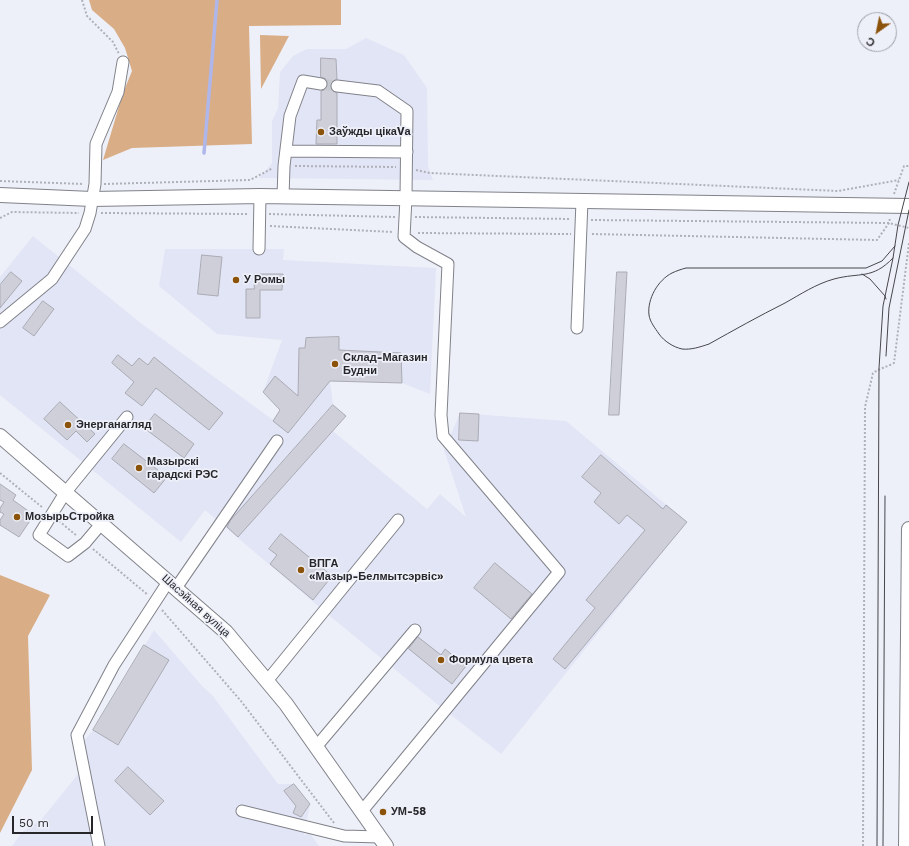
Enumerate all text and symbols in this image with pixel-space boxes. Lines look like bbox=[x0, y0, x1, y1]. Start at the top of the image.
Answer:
north arrow bbox=[857, 12, 897, 52]
text: С bbox=[864, 34, 878, 49]
place label: Заўжды цікаVа bbox=[329, 125, 411, 139]
marker: Заўжды цікаVа bbox=[316, 127, 326, 137]
place label: У Ромы bbox=[244, 273, 285, 287]
marker: У Ромы bbox=[231, 275, 241, 285]
place label: Склад-Магазин Будни bbox=[343, 351, 428, 377]
marker: Склад-Магазин Будни bbox=[330, 359, 340, 369]
place label: Энерганагляд bbox=[76, 418, 151, 432]
marker: Энерганагляд bbox=[63, 420, 73, 430]
place label: Мазырскі гарадскі РЭС bbox=[147, 455, 218, 481]
marker: Мазырскі гарадскі РЭС bbox=[134, 463, 144, 473]
place label: МозырьСтройка bbox=[25, 510, 114, 524]
marker: МозырьСтройка bbox=[12, 512, 22, 522]
place label: ВПГА «Мазыр-Белмытсэрвіс» bbox=[309, 557, 443, 583]
marker: ВПГА «Мазыр-Белмытсэрвіс» bbox=[296, 565, 306, 575]
street label: Шасэйная вуліца bbox=[159, 572, 233, 640]
place label: Формула цвета bbox=[449, 653, 533, 667]
marker: Формула цвета bbox=[436, 655, 446, 665]
place label: УМ-58 bbox=[391, 805, 426, 819]
marker: УМ-58 bbox=[378, 807, 388, 817]
scale bar bbox=[14, 808, 95, 834]
text: 50 m bbox=[19, 816, 49, 830]

